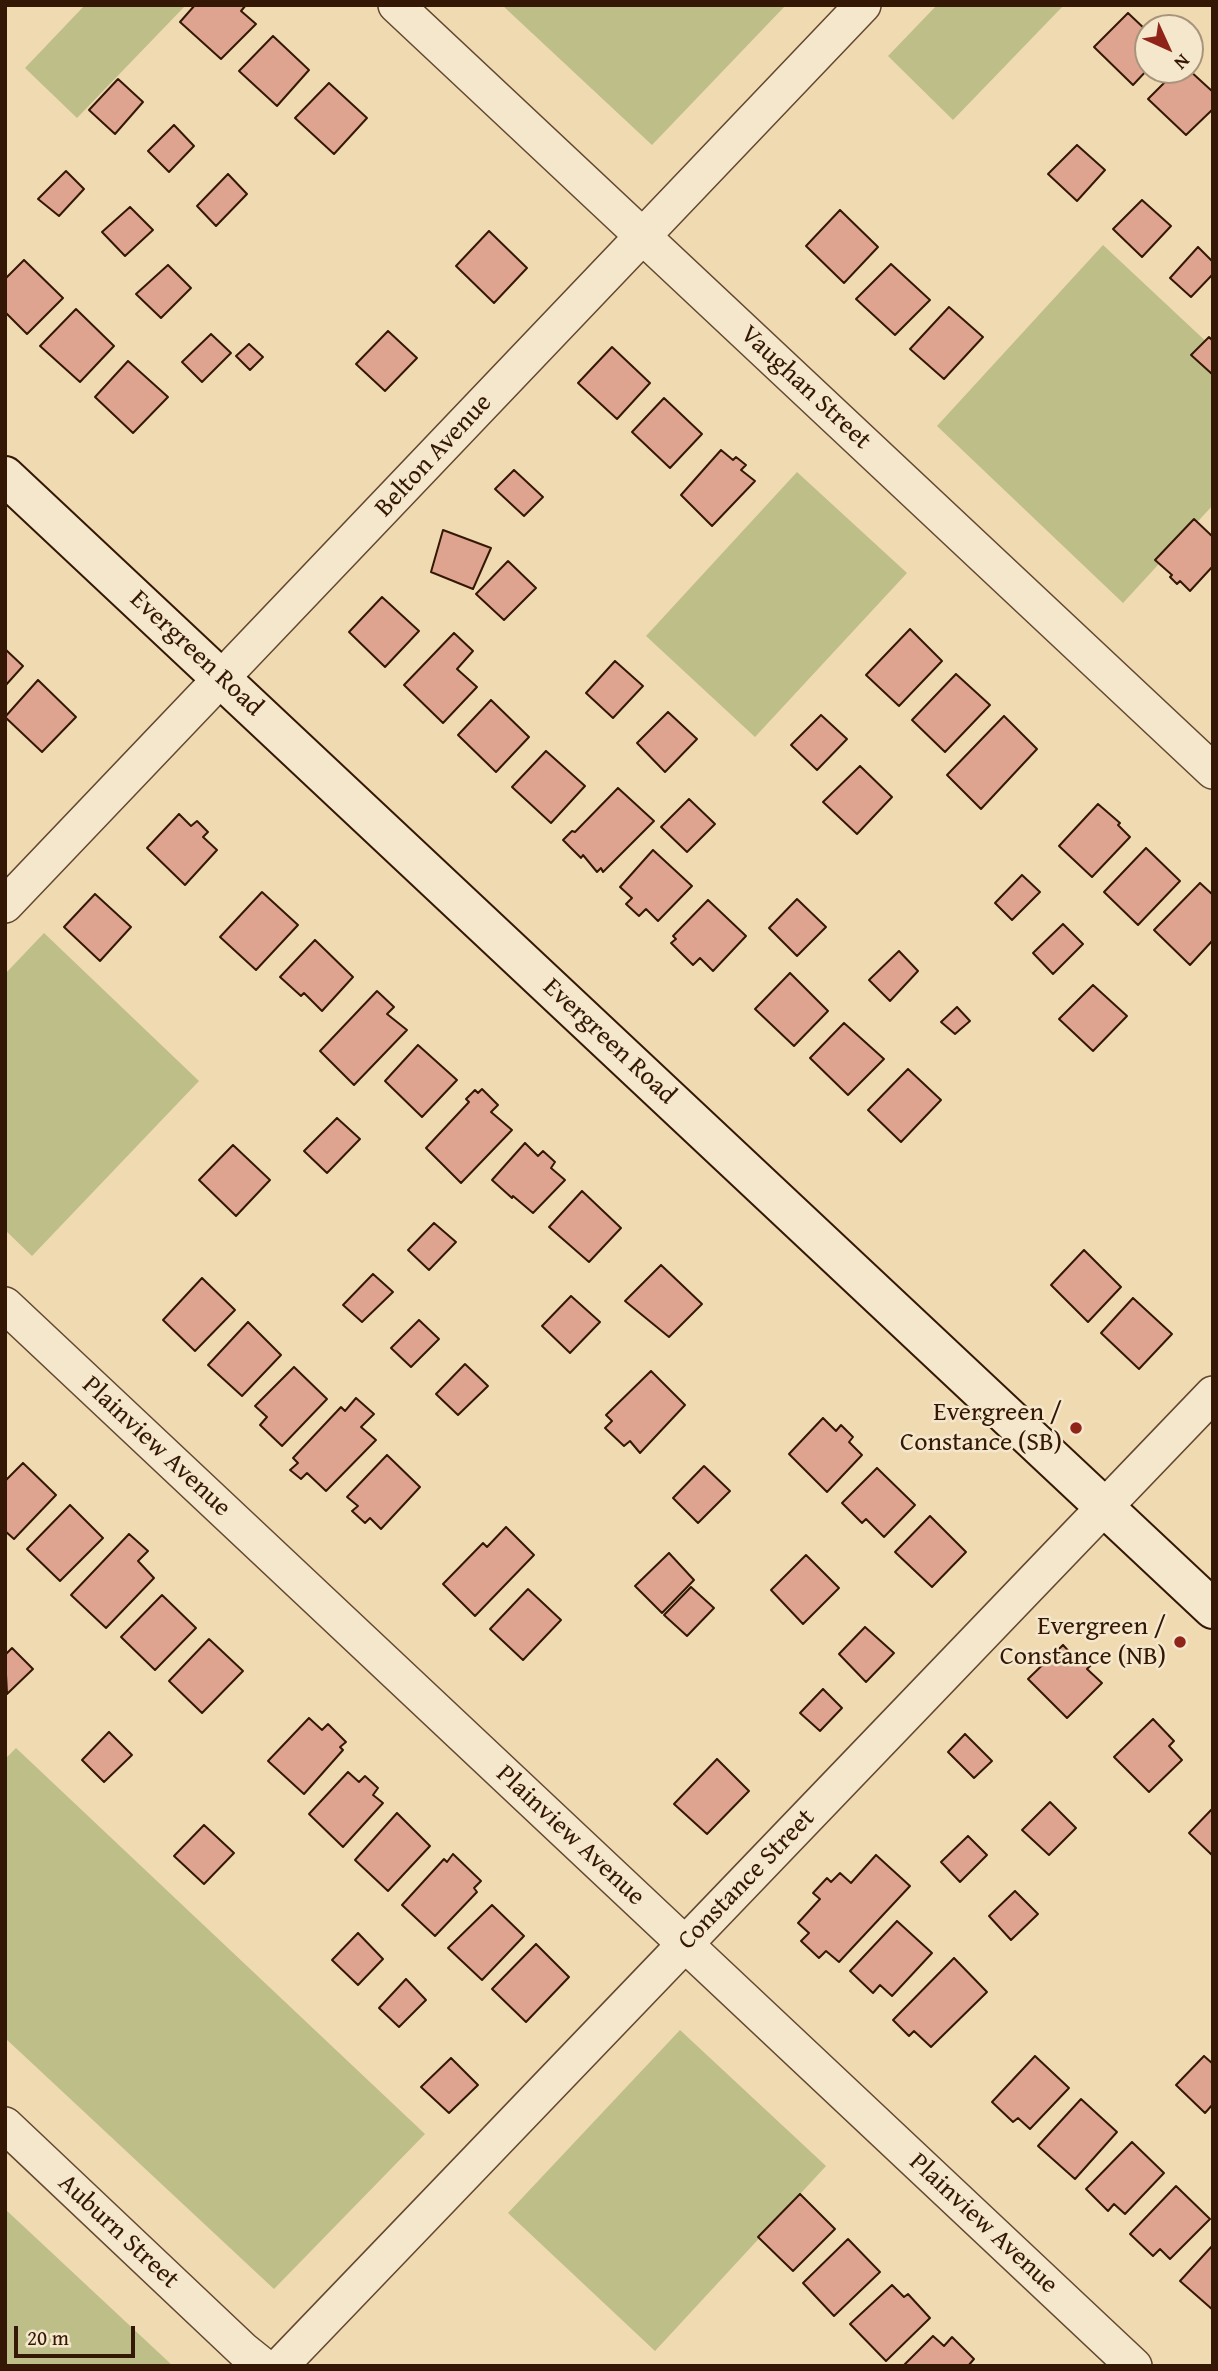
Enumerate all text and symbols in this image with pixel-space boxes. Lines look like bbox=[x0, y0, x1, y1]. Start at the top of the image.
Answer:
north arrow bbox=[1134, 14, 1204, 84]
text: N bbox=[1168, 48, 1197, 77]
street label: Vaughan Street bbox=[733, 319, 877, 457]
street label: Belton Avenue bbox=[369, 388, 499, 524]
street label: Evergreen Road bbox=[123, 584, 269, 724]
street label: Evergreen Road bbox=[536, 972, 682, 1112]
street label: Plainview Avenue bbox=[75, 1370, 237, 1524]
place label: Evergreen / Constance (SB) bbox=[900, 1397, 1062, 1458]
marker: Evergreen / Constance (SB) bbox=[1068, 1420, 1084, 1436]
place label: Evergreen / Constance (NB) bbox=[1000, 1611, 1166, 1672]
marker: Evergreen / Constance (NB) bbox=[1172, 1634, 1188, 1650]
street label: Plainview Avenue bbox=[489, 1759, 651, 1913]
street label: Constance Street bbox=[672, 1803, 822, 1957]
street label: Plainview Avenue bbox=[902, 2147, 1064, 2301]
street label: Auburn Street bbox=[51, 2168, 185, 2296]
scale bar bbox=[18, 2312, 138, 2356]
text: 20 m bbox=[27, 2322, 69, 2353]

